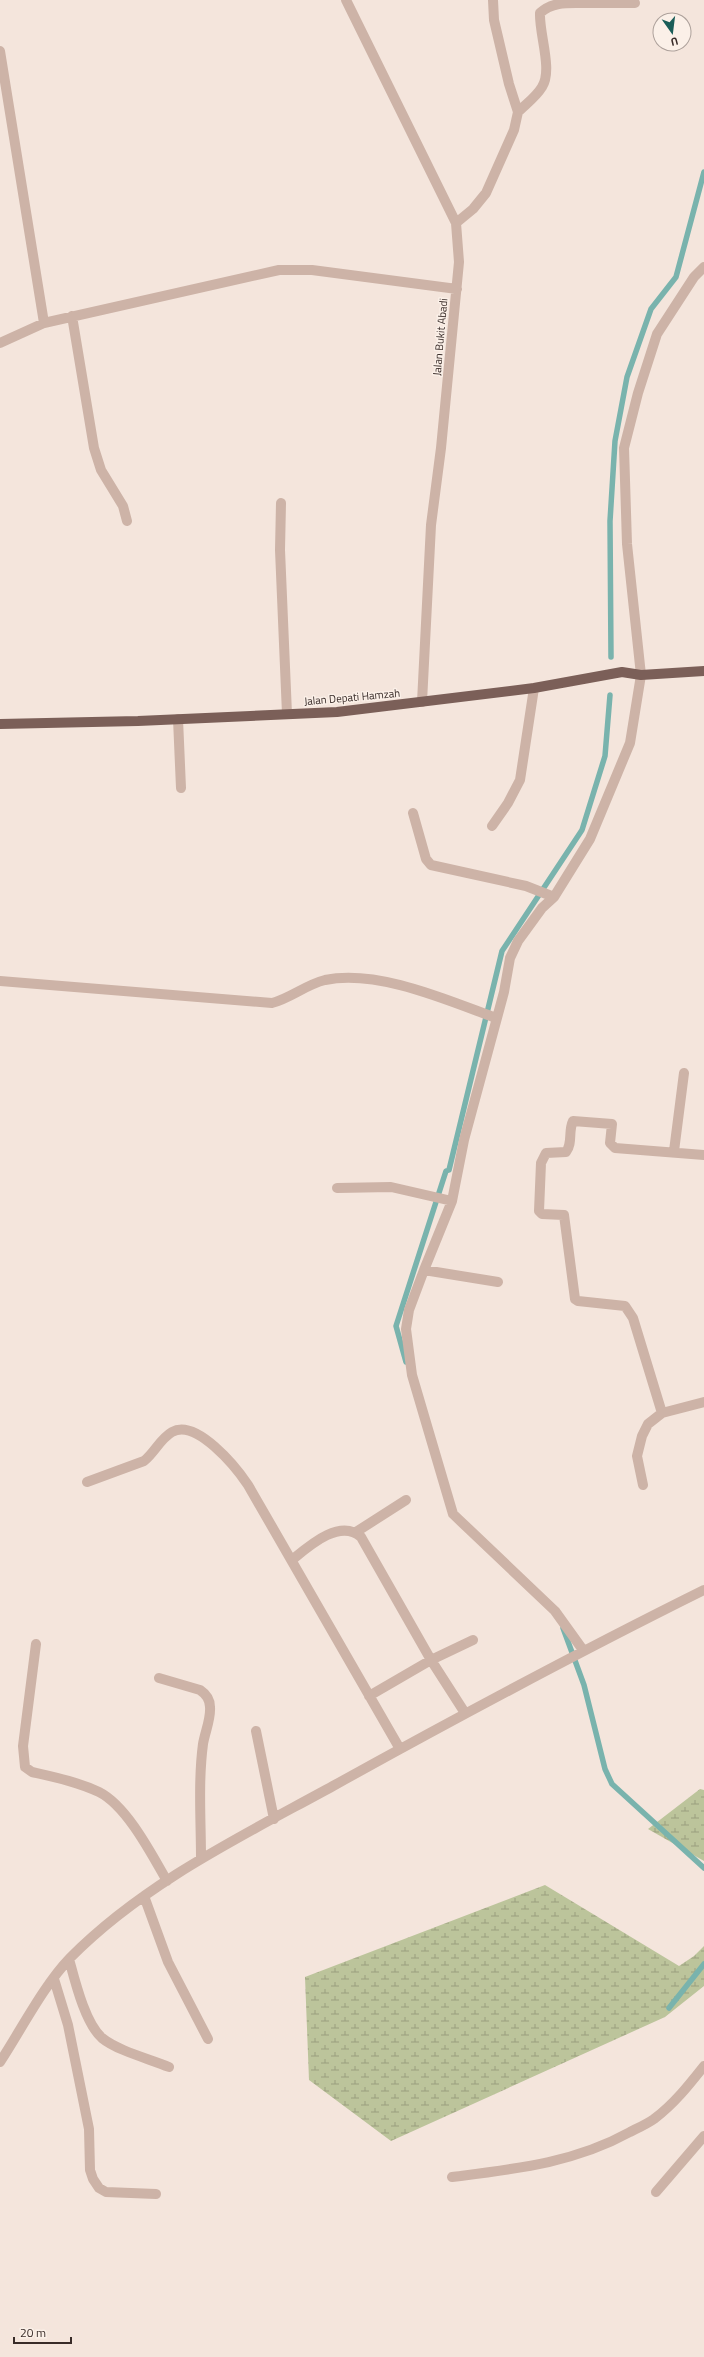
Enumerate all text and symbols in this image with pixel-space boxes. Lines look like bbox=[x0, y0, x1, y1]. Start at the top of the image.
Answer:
north arrow bbox=[652, 12, 692, 52]
text: U bbox=[669, 33, 680, 50]
street label: Jalan Bukit Abadi bbox=[429, 298, 451, 376]
street label: Jalan Depati Hamzah bbox=[303, 685, 401, 709]
scale bar bbox=[14, 2319, 71, 2345]
text: 20 m bbox=[20, 2323, 46, 2342]

